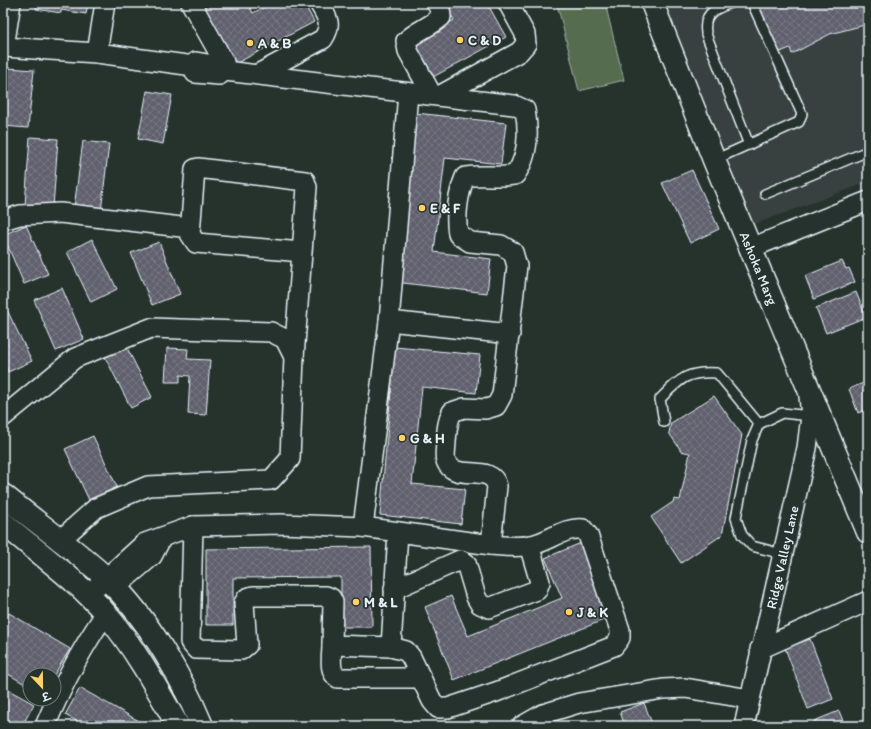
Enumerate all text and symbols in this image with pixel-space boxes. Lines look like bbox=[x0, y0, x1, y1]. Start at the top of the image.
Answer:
place label: C & D bbox=[468, 32, 501, 49]
place label: A & B bbox=[257, 35, 291, 52]
marker: C & D bbox=[455, 35, 465, 45]
marker: A & B bbox=[245, 38, 255, 48]
place label: E & F bbox=[430, 200, 461, 217]
marker: E & F bbox=[417, 203, 427, 213]
street label: Ashoka Marg bbox=[736, 229, 781, 308]
place label: G & H bbox=[410, 430, 445, 447]
marker: G & H bbox=[397, 433, 407, 443]
street label: Ridge Valley Lane bbox=[763, 504, 803, 611]
place label: M & L bbox=[364, 594, 398, 611]
marker: M & L bbox=[351, 597, 361, 607]
place label: J & K bbox=[576, 604, 608, 621]
marker: J & K bbox=[564, 607, 574, 617]
north arrow bbox=[22, 667, 62, 707]
text: उ bbox=[38, 688, 52, 704]

